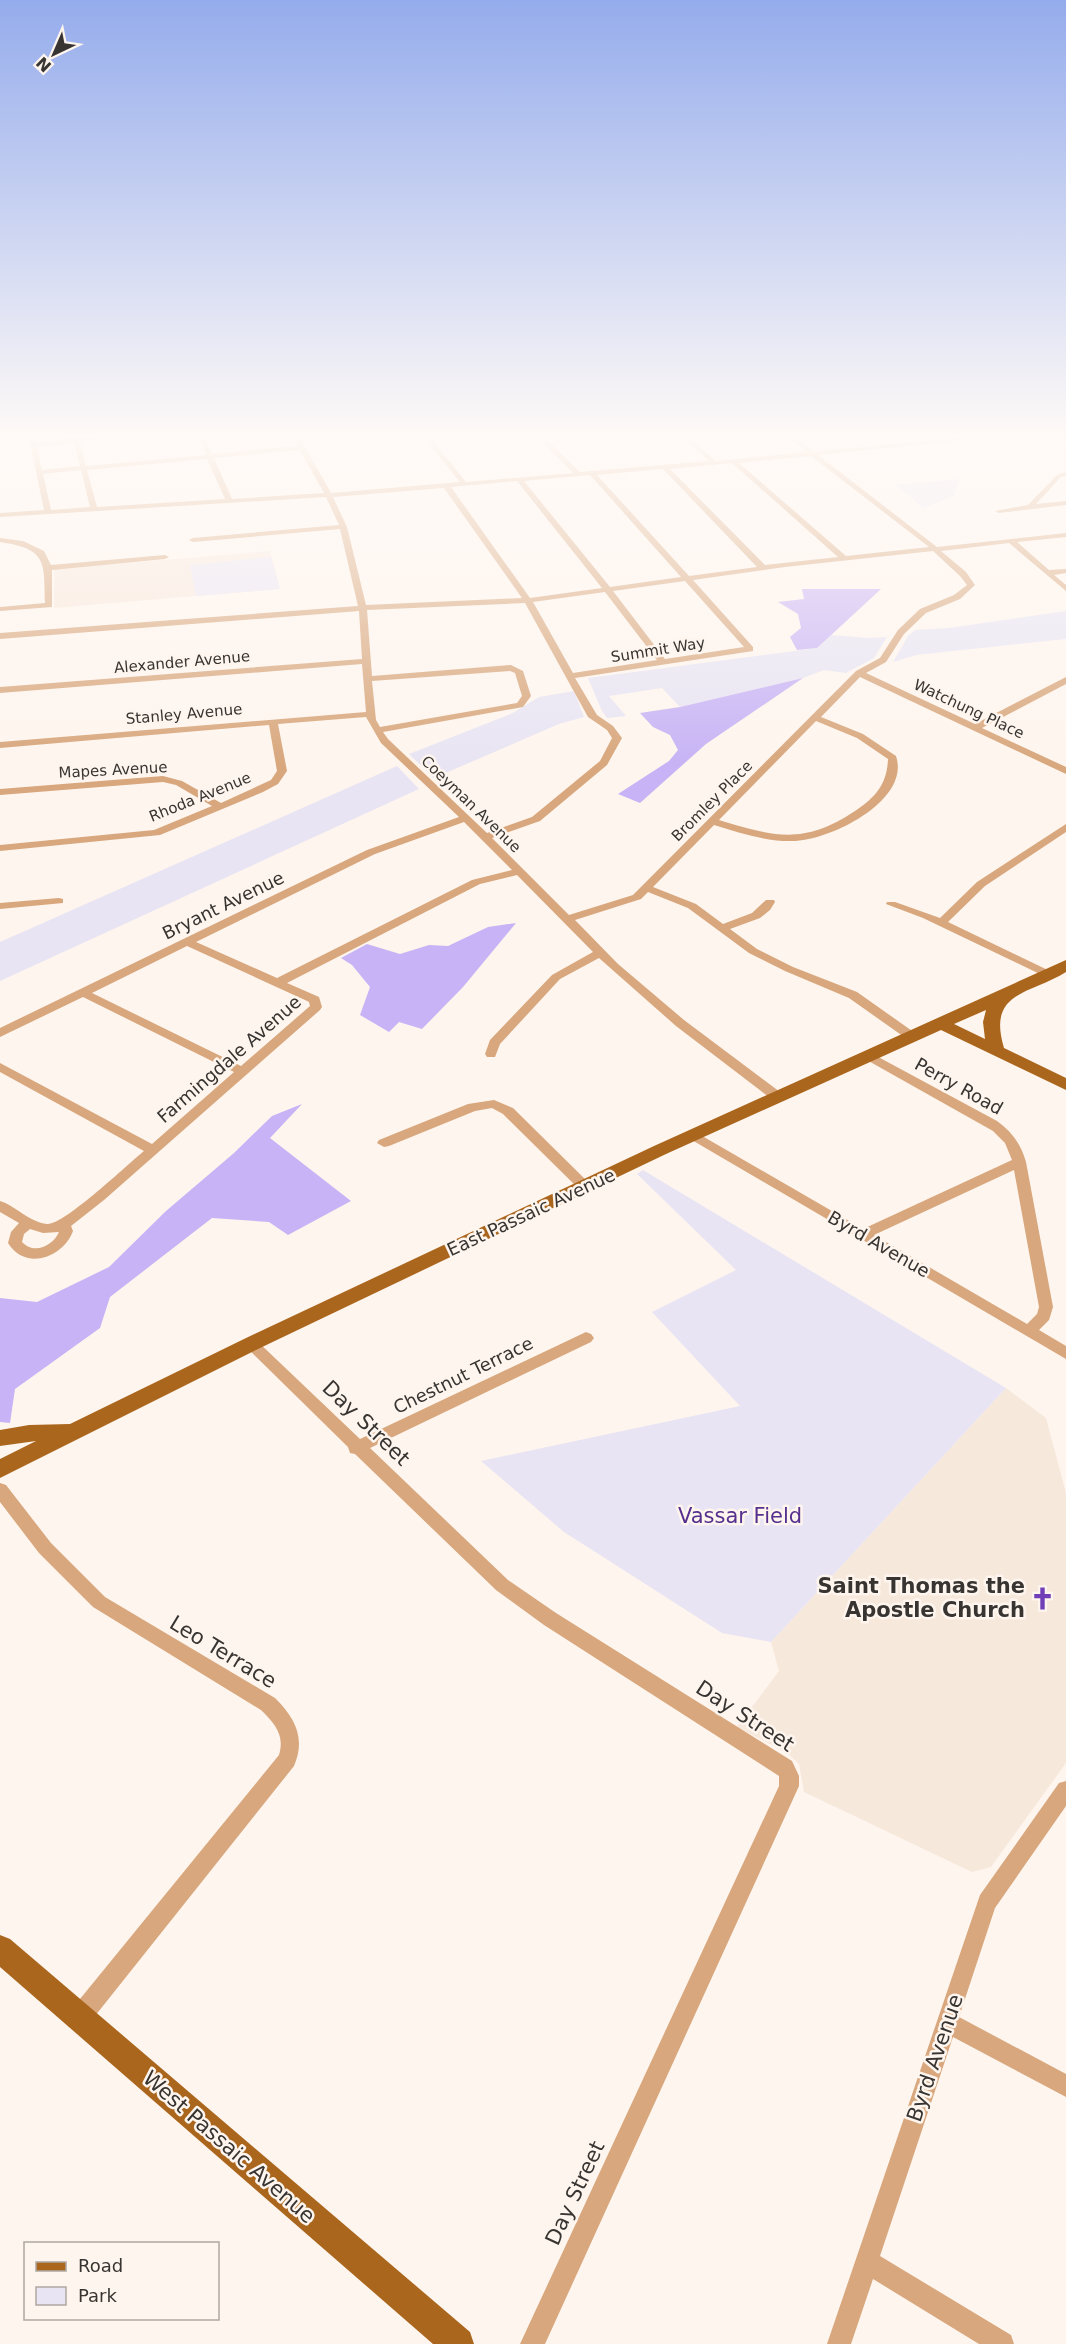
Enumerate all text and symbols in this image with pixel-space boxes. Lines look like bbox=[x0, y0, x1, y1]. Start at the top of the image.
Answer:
north arrow bbox=[24, 24, 84, 84]
text: N bbox=[33, 53, 55, 76]
street label: Summit Way bbox=[610, 634, 706, 666]
street label: Alexander Avenue bbox=[113, 647, 251, 677]
street label: Watchung Place bbox=[911, 676, 1027, 742]
street label: Stanley Avenue bbox=[125, 700, 243, 728]
street label: Coeyman Avenue bbox=[417, 752, 525, 856]
street label: Bromley Place bbox=[668, 757, 756, 845]
street label: Mapes Avenue bbox=[58, 758, 168, 782]
street label: Rhoda Avenue bbox=[146, 768, 254, 826]
street label: Bryant Avenue bbox=[159, 867, 287, 943]
street label: Farmingdale Avenue bbox=[153, 991, 305, 1127]
street label: Perry Road bbox=[911, 1053, 1007, 1119]
street label: East Passaic Avenue bbox=[444, 1164, 618, 1260]
street label: Byrd Avenue bbox=[824, 1206, 934, 1282]
street label: Chestnut Terrace bbox=[390, 1332, 536, 1418]
street label: Day Street bbox=[317, 1375, 415, 1471]
park label: Vassar Field bbox=[678, 1504, 802, 1528]
place label: Saint Thomas the Apostle Church bbox=[817, 1574, 1025, 1622]
church icon: Saint Thomas the Apostle Church bbox=[1030, 1585, 1056, 1611]
street label: Leo Terrace bbox=[165, 1611, 281, 1693]
street label: Day Street bbox=[692, 1675, 798, 1757]
street label: Byrd Avenue bbox=[902, 1991, 968, 2125]
street label: West Passaic Avenue bbox=[138, 2066, 320, 2228]
street label: Day Street bbox=[540, 2137, 610, 2249]
legend bbox=[24, 2242, 219, 2320]
text: Road bbox=[78, 2255, 123, 2276]
text: Park bbox=[78, 2285, 117, 2306]

